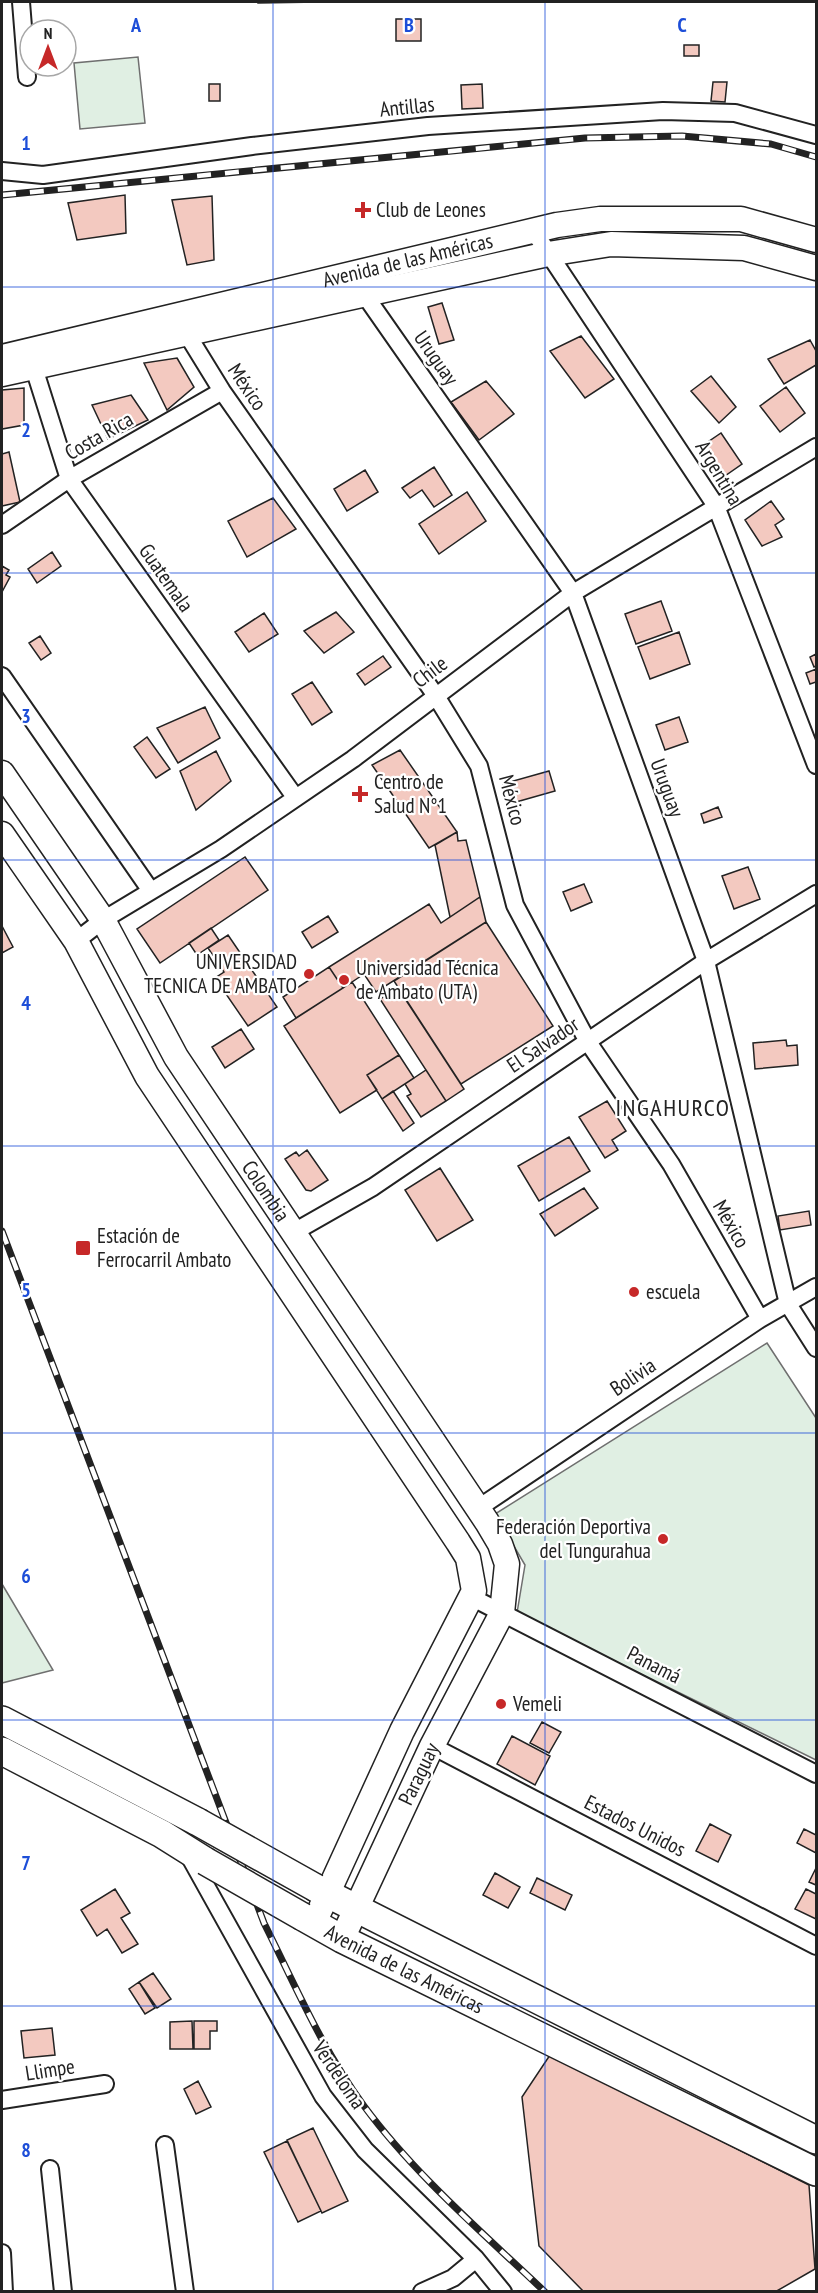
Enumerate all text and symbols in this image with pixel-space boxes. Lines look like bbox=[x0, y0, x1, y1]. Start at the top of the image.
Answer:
text: A bbox=[130, 12, 142, 38]
text: B bbox=[404, 12, 414, 38]
text: C bbox=[677, 12, 687, 38]
north arrow bbox=[18, 18, 78, 78]
text: N bbox=[44, 23, 52, 43]
street label: Antillas bbox=[378, 90, 436, 123]
text: 1 bbox=[21, 130, 31, 156]
place label: Club de Leones bbox=[376, 196, 486, 223]
marker: Club de Leones bbox=[354, 201, 372, 219]
street label: Avenida de las Américas bbox=[320, 227, 495, 293]
street label: Uruguay bbox=[408, 325, 465, 390]
street label: México bbox=[222, 358, 273, 415]
street label: Costa Rica bbox=[60, 405, 138, 466]
text: 2 bbox=[21, 417, 31, 443]
street label: Argentina bbox=[690, 436, 749, 510]
street label: Guatemala bbox=[133, 538, 200, 617]
street label: Chile bbox=[407, 650, 453, 694]
text: 3 bbox=[21, 703, 31, 729]
street label: Uruguay bbox=[644, 755, 691, 821]
place label: Centro de Salud N°1 bbox=[374, 768, 447, 819]
street label: México bbox=[493, 772, 532, 828]
marker: Centro de Salud N°1 bbox=[351, 785, 369, 803]
place label: UNIVERSIDAD TECNICA DE AMBATO bbox=[144, 948, 297, 999]
place label: Universidad Técnica de Ambato (UTA) bbox=[356, 954, 499, 1005]
marker: UNIVERSIDAD TECNICA DE AMBATO bbox=[302, 967, 316, 981]
marker: Universidad Técnica de Ambato (UTA) bbox=[337, 973, 351, 987]
text: 4 bbox=[21, 990, 31, 1016]
street label: El Salvador bbox=[502, 1011, 584, 1078]
district label: INGAHURCO bbox=[615, 1092, 731, 1123]
street label: Colombia bbox=[236, 1155, 296, 1227]
street label: México bbox=[707, 1195, 756, 1253]
place label: Estación de Ferrocarril Ambato bbox=[97, 1222, 231, 1273]
marker: Estación de Ferrocarril Ambato bbox=[74, 1239, 92, 1257]
text: 5 bbox=[21, 1277, 31, 1303]
place label: escuela bbox=[646, 1278, 700, 1305]
marker: escuela bbox=[627, 1285, 641, 1299]
street label: Bolivia bbox=[605, 1352, 661, 1402]
place label: Federación Deportiva del Tungurahua bbox=[496, 1513, 651, 1564]
marker: Federación Deportiva del Tungurahua bbox=[656, 1532, 670, 1546]
text: 6 bbox=[21, 1563, 31, 1589]
street label: Panamá bbox=[623, 1640, 686, 1690]
place label: Vemeli bbox=[512, 1690, 562, 1717]
marker: Vemeli bbox=[494, 1697, 508, 1711]
street label: Paraguay bbox=[392, 1738, 445, 1809]
street label: Estados Unidos bbox=[580, 1789, 690, 1863]
text: 7 bbox=[21, 1850, 31, 1876]
street label: Avenida de las Américas bbox=[320, 1918, 488, 2020]
street label: Verdeloma bbox=[306, 2034, 372, 2114]
street label: Llimpe bbox=[23, 2052, 77, 2087]
text: 8 bbox=[21, 2137, 31, 2163]

